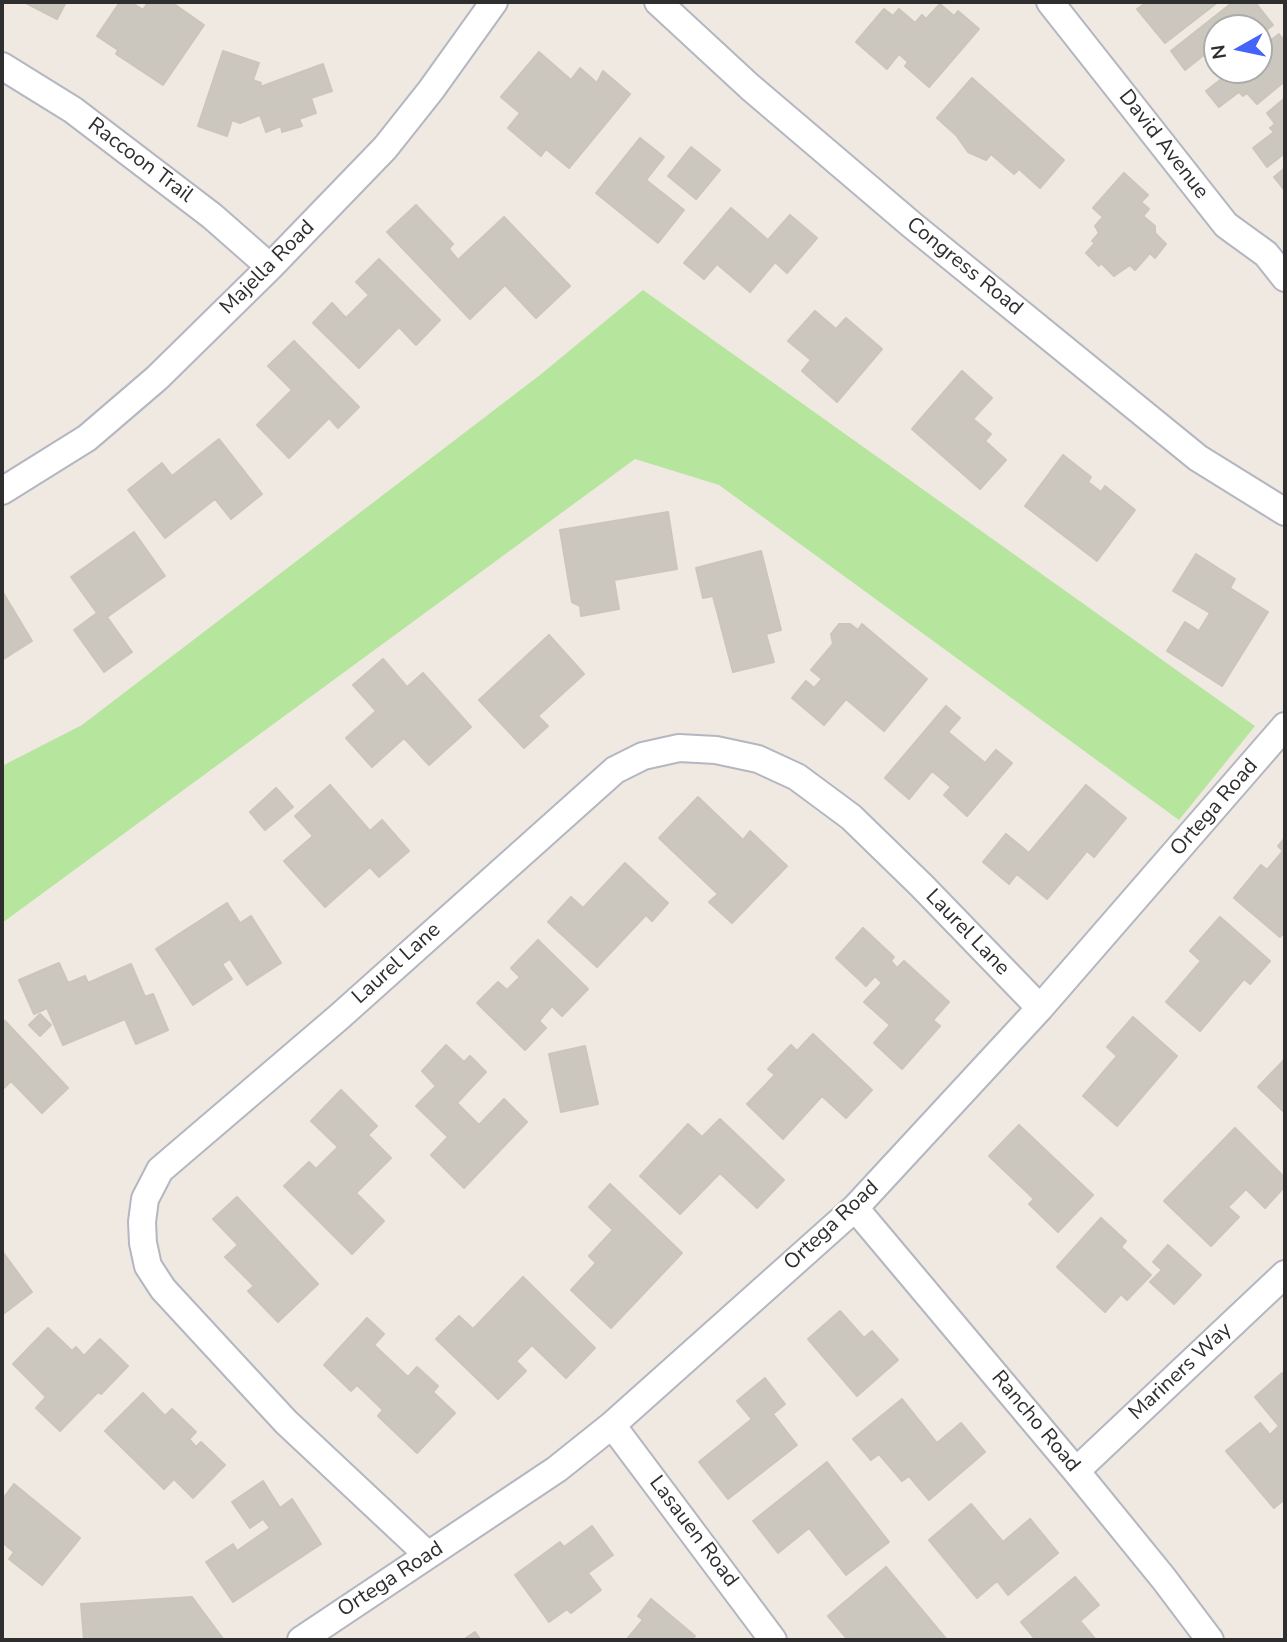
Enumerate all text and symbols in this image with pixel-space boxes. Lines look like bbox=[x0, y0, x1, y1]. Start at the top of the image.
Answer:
north arrow bbox=[1203, 14, 1273, 84]
text: N bbox=[1205, 43, 1233, 61]
street label: David Avenue bbox=[1113, 85, 1213, 205]
street label: Raccoon Trail bbox=[82, 113, 198, 209]
street label: Congress Road bbox=[901, 212, 1027, 322]
street label: Majella Road bbox=[216, 216, 320, 320]
street label: Ortega Road bbox=[1166, 754, 1264, 862]
street label: Laurel Lane bbox=[920, 885, 1014, 981]
street label: Laurel Lane bbox=[348, 918, 446, 1010]
street label: Ortega Road bbox=[779, 1176, 885, 1276]
street label: Mariners Way bbox=[1124, 1318, 1238, 1426]
street label: Rancho Road bbox=[985, 1366, 1085, 1478]
street label: Lasauen Road bbox=[643, 1471, 743, 1593]
street label: Ortega Road bbox=[334, 1537, 448, 1623]

